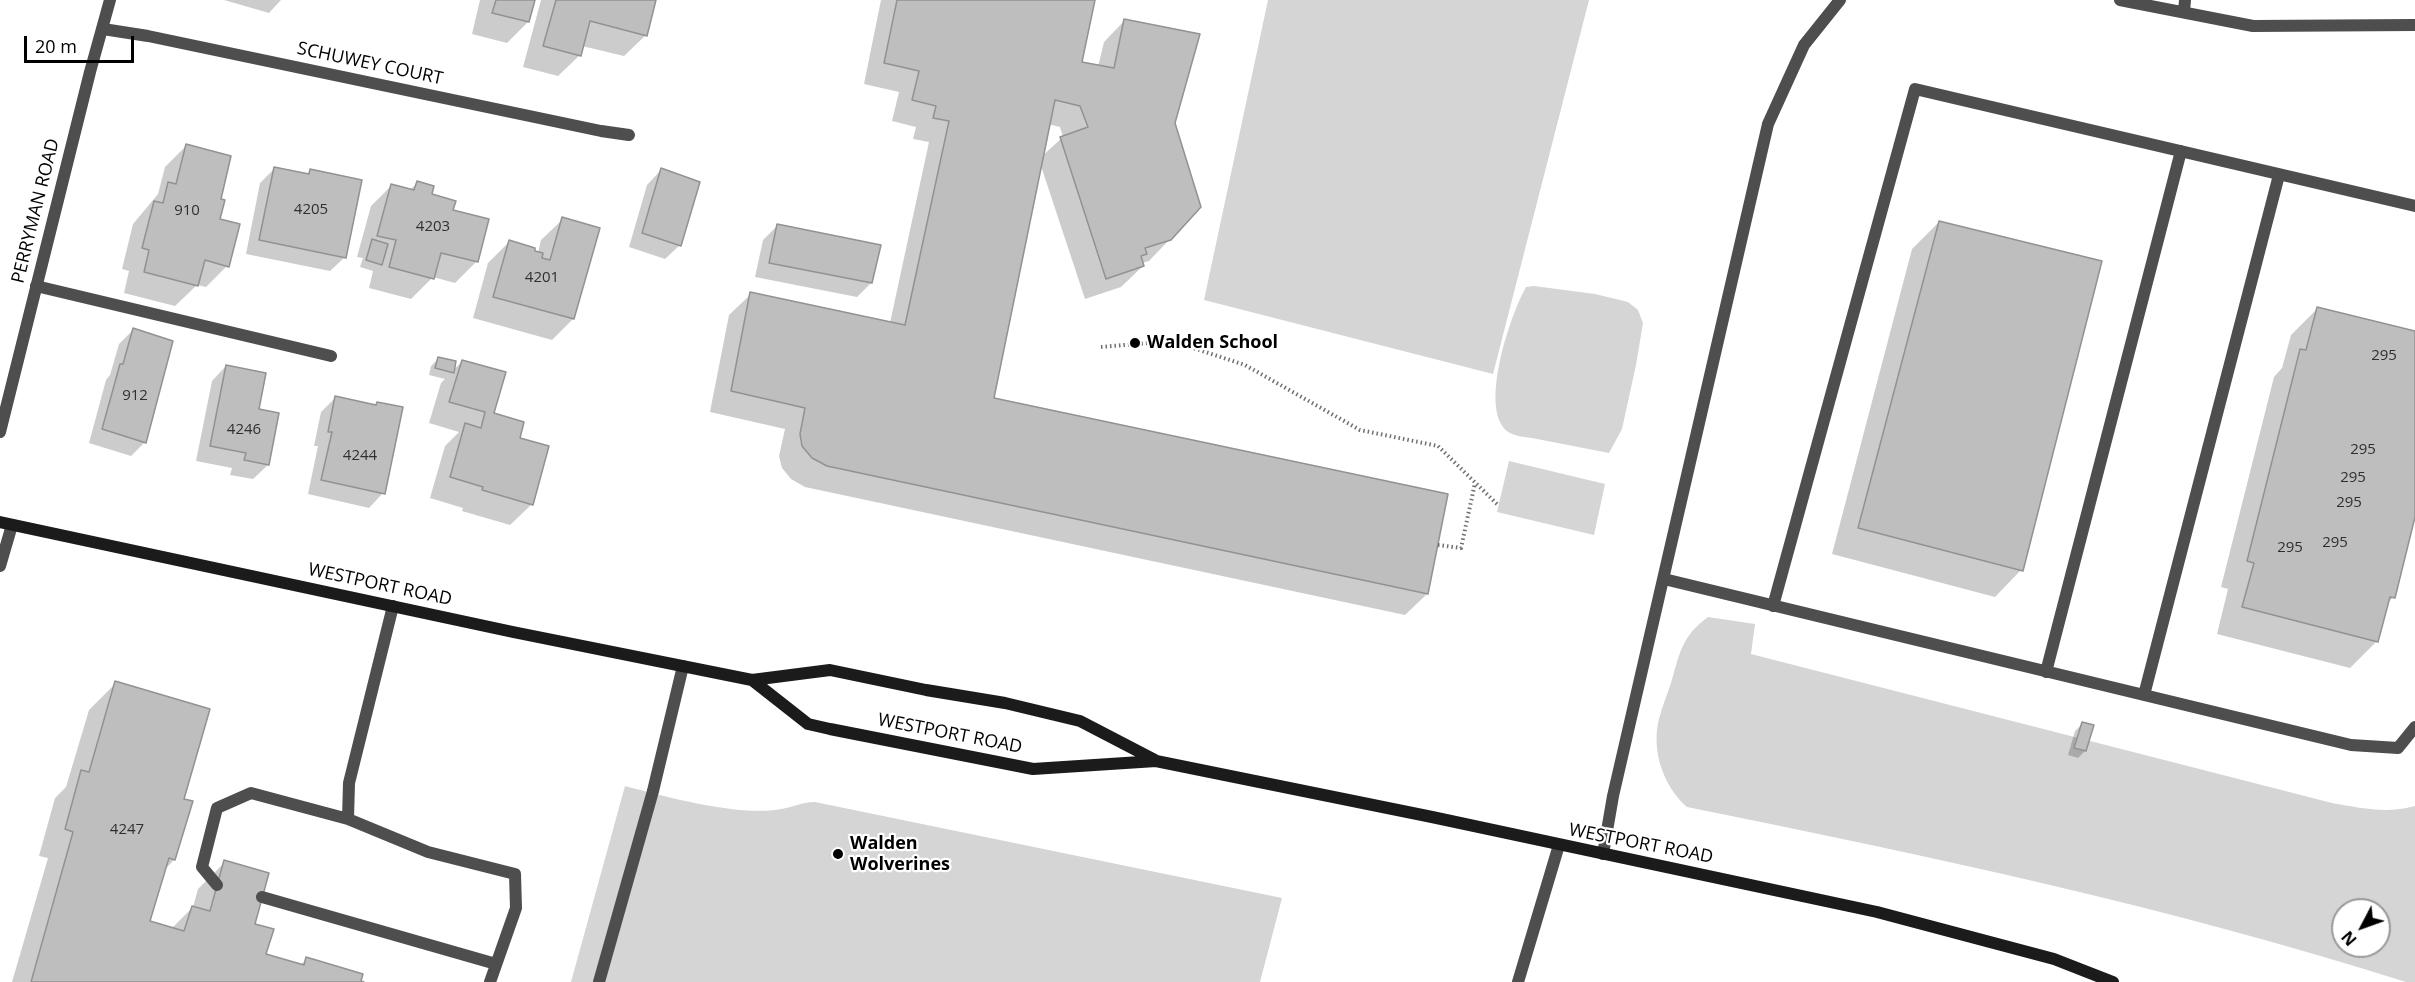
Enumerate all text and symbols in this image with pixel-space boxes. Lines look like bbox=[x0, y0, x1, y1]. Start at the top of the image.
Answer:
scale bar bbox=[27, 24, 136, 62]
text: 20 m bbox=[35, 34, 77, 58]
street label: SCHUWEY COURT bbox=[295, 38, 445, 90]
street label: PERRYMAN ROAD bbox=[8, 136, 64, 286]
house number: 4205 bbox=[294, 201, 328, 219]
house number: 910 bbox=[174, 202, 200, 220]
house number: 4203 bbox=[416, 218, 450, 236]
house number: 4201 bbox=[525, 269, 559, 287]
place label: Walden School bbox=[1147, 332, 1278, 354]
marker: Walden School bbox=[1128, 336, 1142, 350]
house number: 295 bbox=[2371, 347, 2397, 365]
house number: 912 bbox=[122, 387, 148, 405]
house number: 4246 bbox=[227, 421, 261, 439]
house number: 295 bbox=[2350, 441, 2376, 459]
house number: 4244 bbox=[343, 447, 377, 465]
house number: 295 bbox=[2340, 469, 2366, 487]
house number: 295 bbox=[2336, 494, 2362, 512]
house number: 295 bbox=[2322, 534, 2348, 552]
house number: 295 bbox=[2277, 539, 2303, 557]
street label: WESTPORT ROAD bbox=[306, 559, 454, 611]
street label: WESTPORT ROAD bbox=[876, 709, 1024, 759]
street label: WESTPORT ROAD bbox=[1567, 819, 1715, 869]
house number: 4247 bbox=[110, 821, 144, 839]
place label: Walden Wolverines bbox=[850, 833, 950, 876]
marker: Walden Wolverines bbox=[831, 847, 845, 861]
north arrow bbox=[2331, 898, 2391, 958]
text: N bbox=[2336, 926, 2362, 951]

